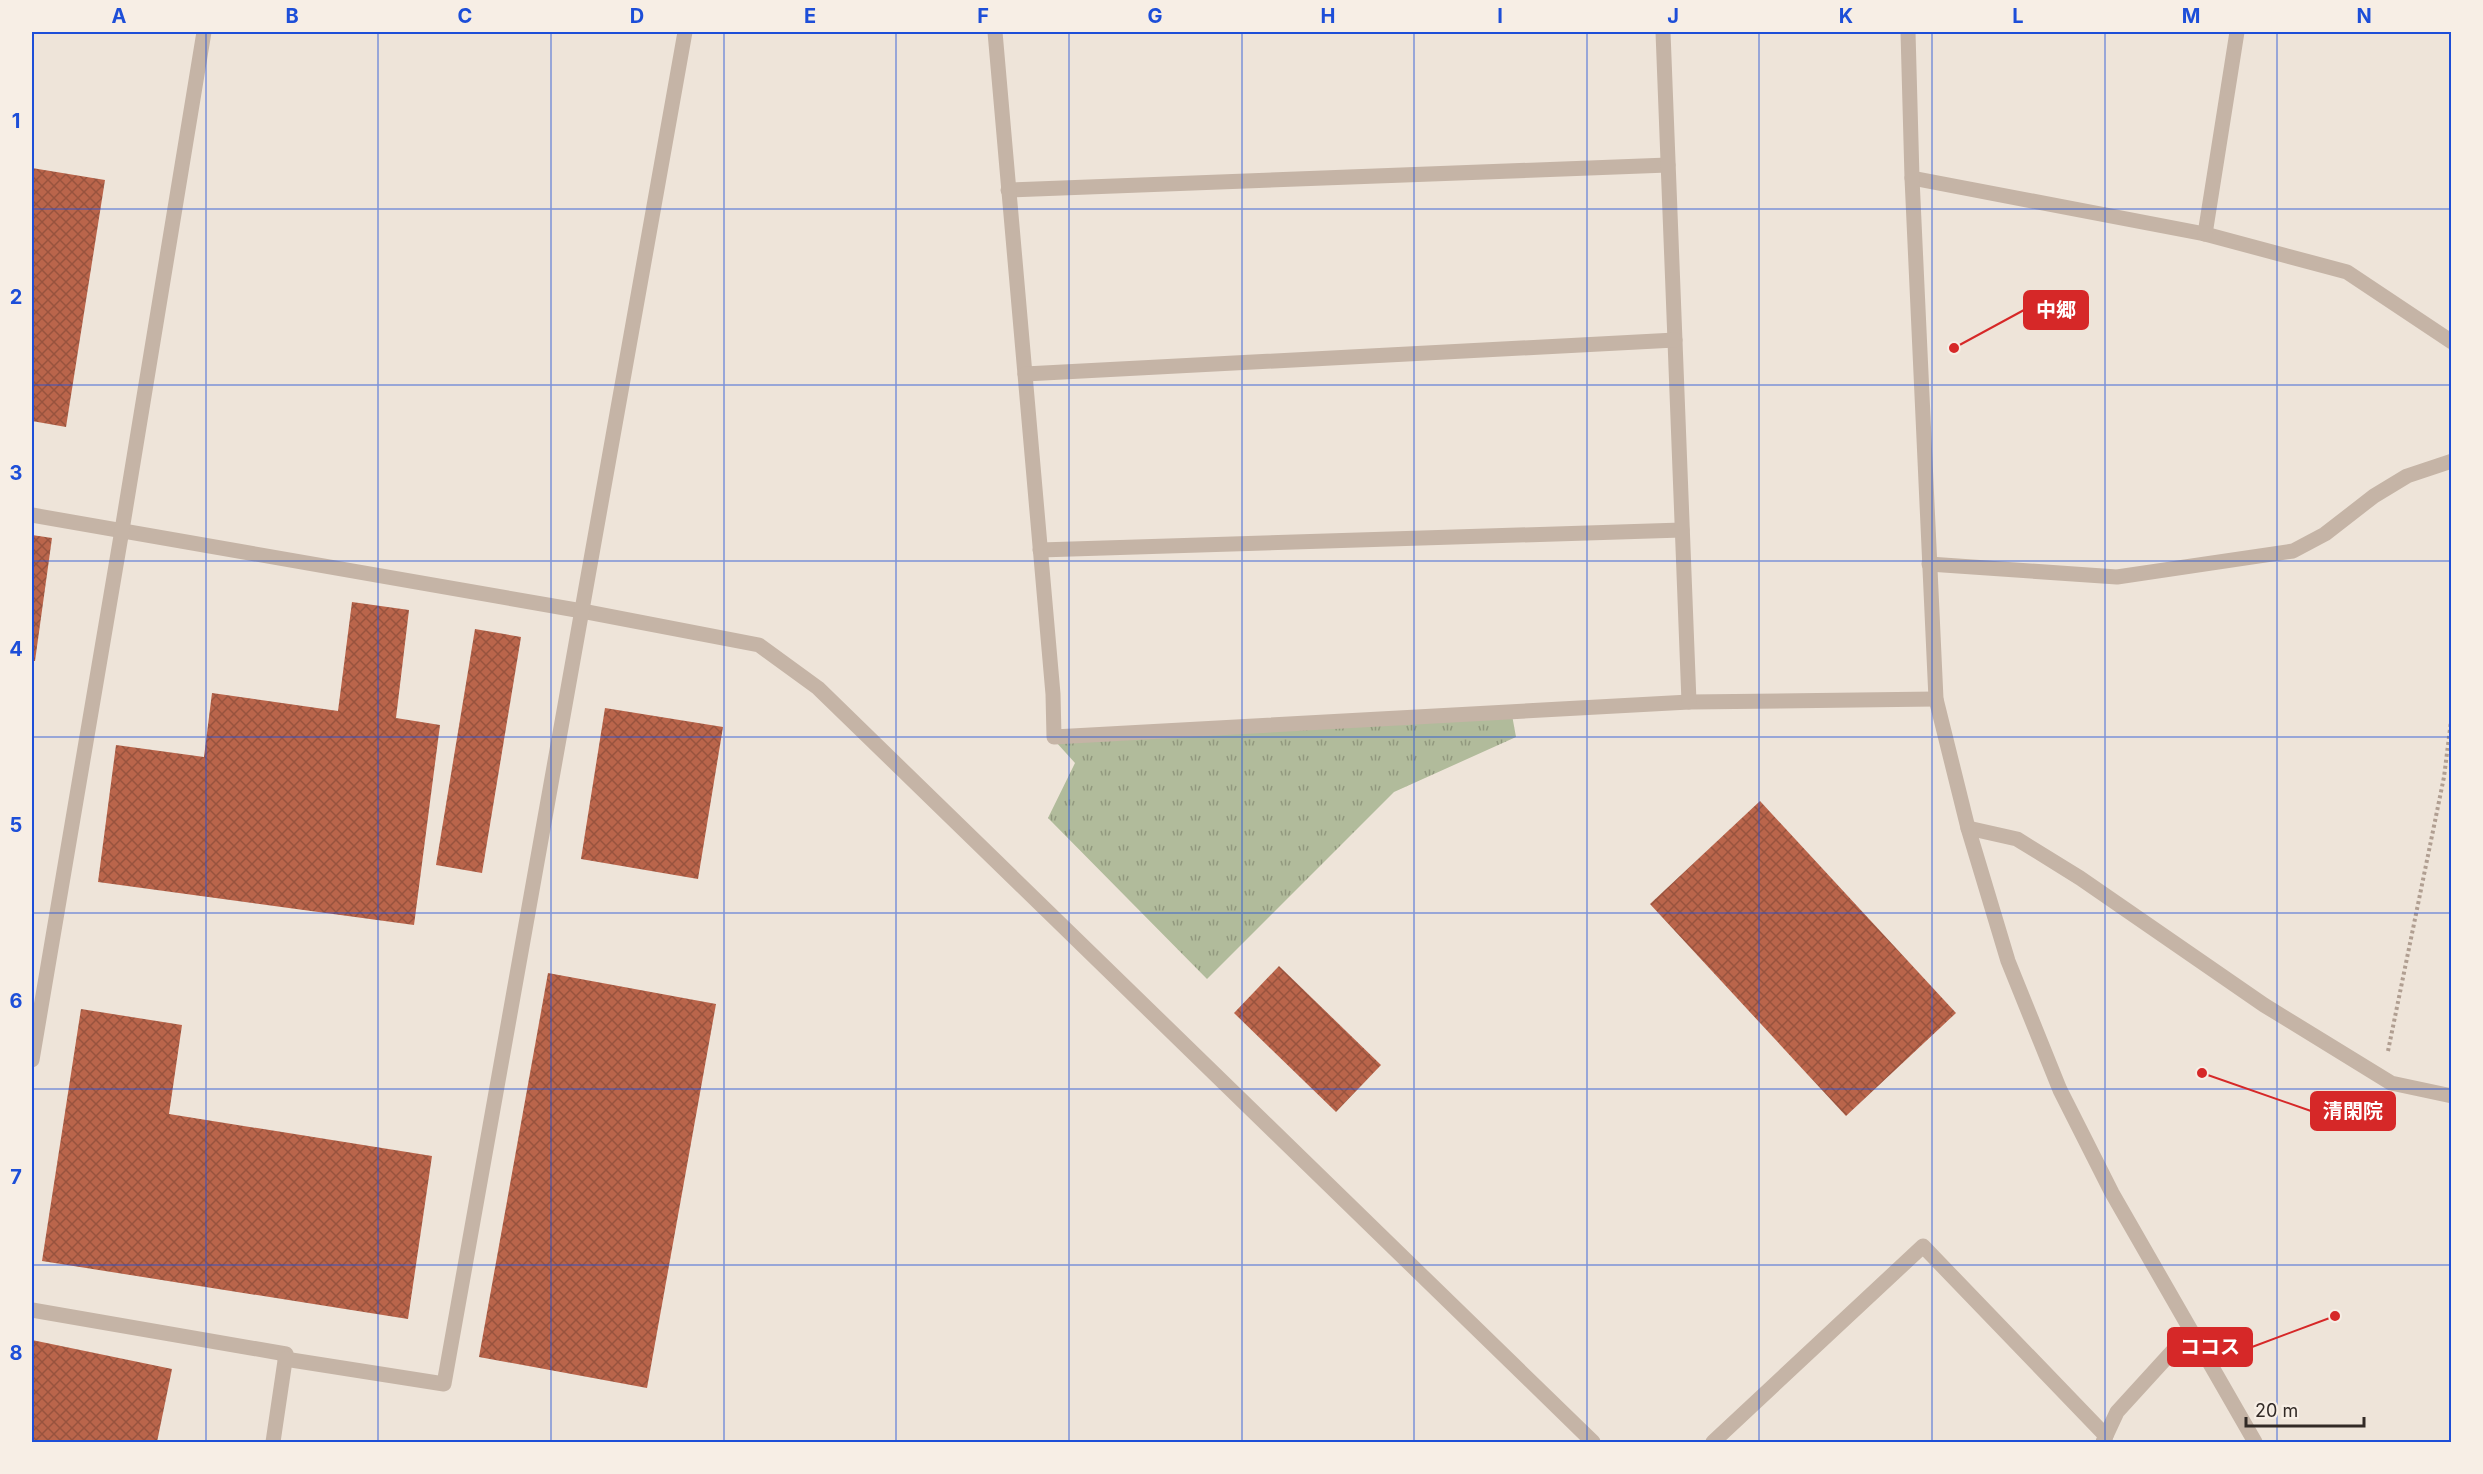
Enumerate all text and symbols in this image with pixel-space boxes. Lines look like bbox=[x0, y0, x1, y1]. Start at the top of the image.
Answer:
text: A bbox=[112, 4, 127, 28]
text: B bbox=[285, 4, 299, 28]
text: C bbox=[458, 4, 472, 28]
text: D bbox=[630, 4, 644, 28]
text: E bbox=[804, 4, 816, 28]
text: F bbox=[977, 4, 989, 28]
text: G bbox=[1147, 4, 1163, 28]
text: H bbox=[1321, 4, 1335, 28]
text: I bbox=[1497, 4, 1503, 28]
text: J bbox=[1667, 4, 1679, 28]
text: K bbox=[1839, 4, 1853, 28]
text: L bbox=[2012, 4, 2024, 28]
text: M bbox=[2182, 4, 2200, 28]
text: N bbox=[2356, 4, 2372, 28]
text: 1 bbox=[12, 109, 20, 133]
text: 2 bbox=[10, 285, 22, 309]
callout: 中郷 bbox=[2024, 291, 2088, 329]
text: 中郷 bbox=[2036, 298, 2076, 322]
text: 3 bbox=[10, 461, 22, 485]
text: 4 bbox=[9, 637, 23, 661]
text: 5 bbox=[10, 813, 22, 837]
text: 6 bbox=[10, 989, 23, 1013]
callout: 清閑院 bbox=[2311, 1092, 2395, 1130]
text: 清閑院 bbox=[2323, 1099, 2383, 1123]
text: 7 bbox=[10, 1165, 22, 1189]
callout: ココス bbox=[2168, 1328, 2252, 1366]
text: ココス bbox=[2180, 1335, 2240, 1359]
text: 8 bbox=[9, 1341, 23, 1365]
scale bar bbox=[2246, 1390, 2364, 1428]
text: 20 m bbox=[2255, 1400, 2298, 1421]

